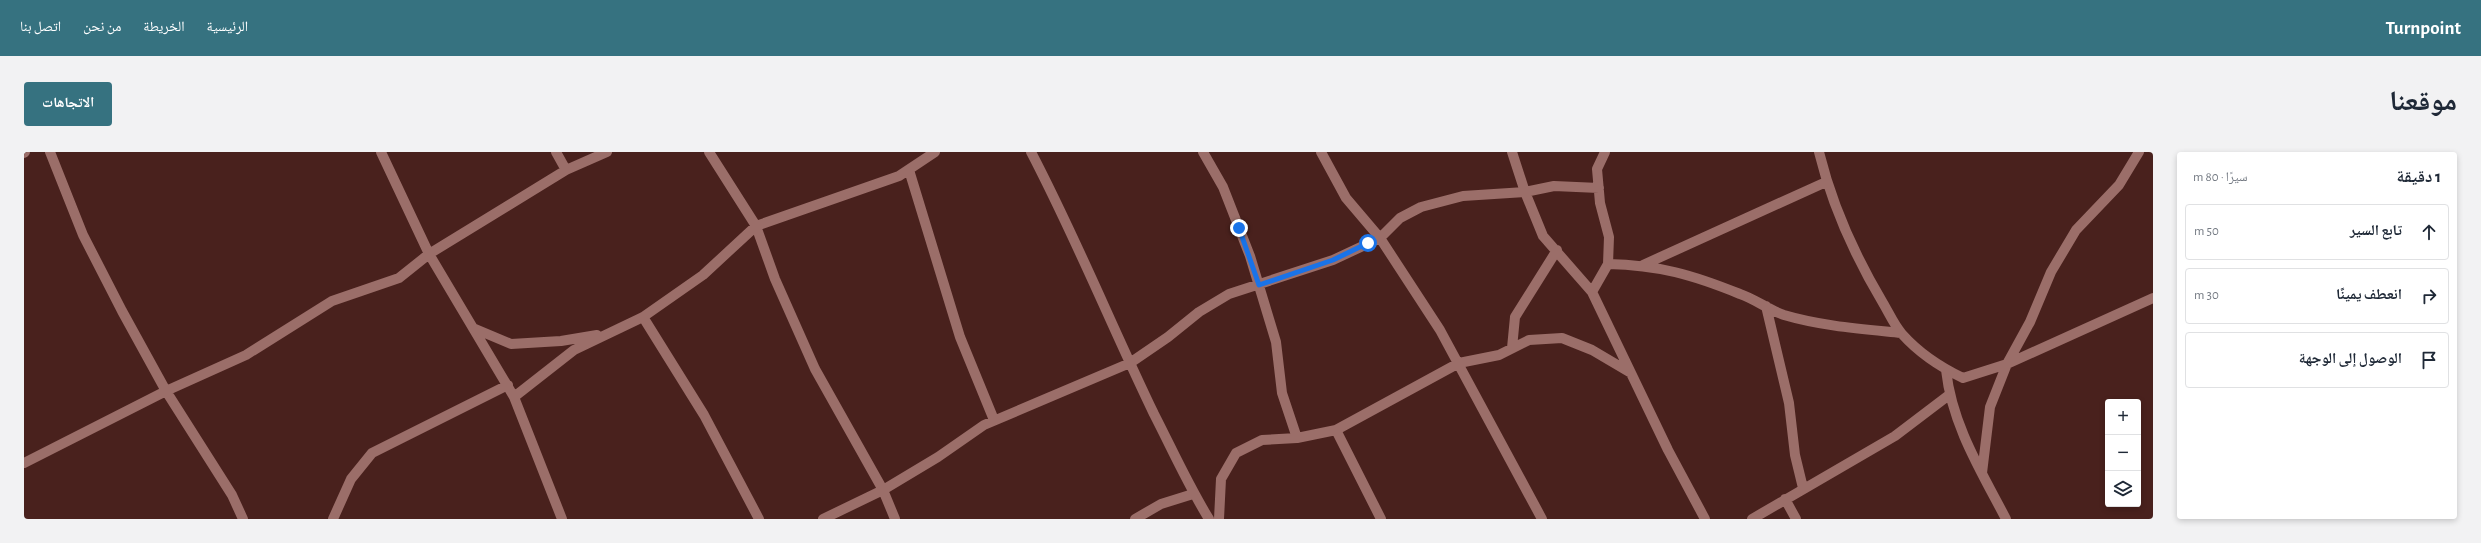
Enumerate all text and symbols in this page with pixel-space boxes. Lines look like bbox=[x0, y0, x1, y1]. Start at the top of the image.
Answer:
text: Turnpoint bbox=[2386, 19, 2461, 38]
text: اتصل بنا bbox=[20, 20, 61, 34]
text: من نحن bbox=[83, 20, 121, 34]
text: الخريطة bbox=[143, 20, 185, 34]
text: الرئيسية bbox=[207, 20, 248, 34]
button: الاتجاهات bbox=[24, 82, 112, 126]
text: موقعنا bbox=[2389, 88, 2457, 116]
text: 1 دقيقة bbox=[2397, 168, 2441, 185]
text: سيرًا · 80 m bbox=[2193, 171, 2247, 184]
route end bbox=[1230, 219, 1248, 237]
icon: ahead bbox=[2418, 221, 2440, 243]
text: تابع السير bbox=[2350, 223, 2402, 238]
text: 50 m bbox=[2194, 225, 2219, 238]
route start bbox=[1359, 234, 1377, 252]
icon: right bbox=[2418, 285, 2440, 307]
text: انعطف يمينًا bbox=[2336, 287, 2402, 302]
text: 30 m bbox=[2194, 289, 2219, 302]
icon: arrive bbox=[2418, 349, 2440, 371]
text: الوصول إلى الوجهة bbox=[2299, 351, 2402, 366]
map controls bbox=[2105, 399, 2141, 507]
button: + bbox=[2105, 399, 2141, 435]
button: − bbox=[2105, 435, 2141, 471]
button: layers bbox=[2105, 471, 2141, 507]

